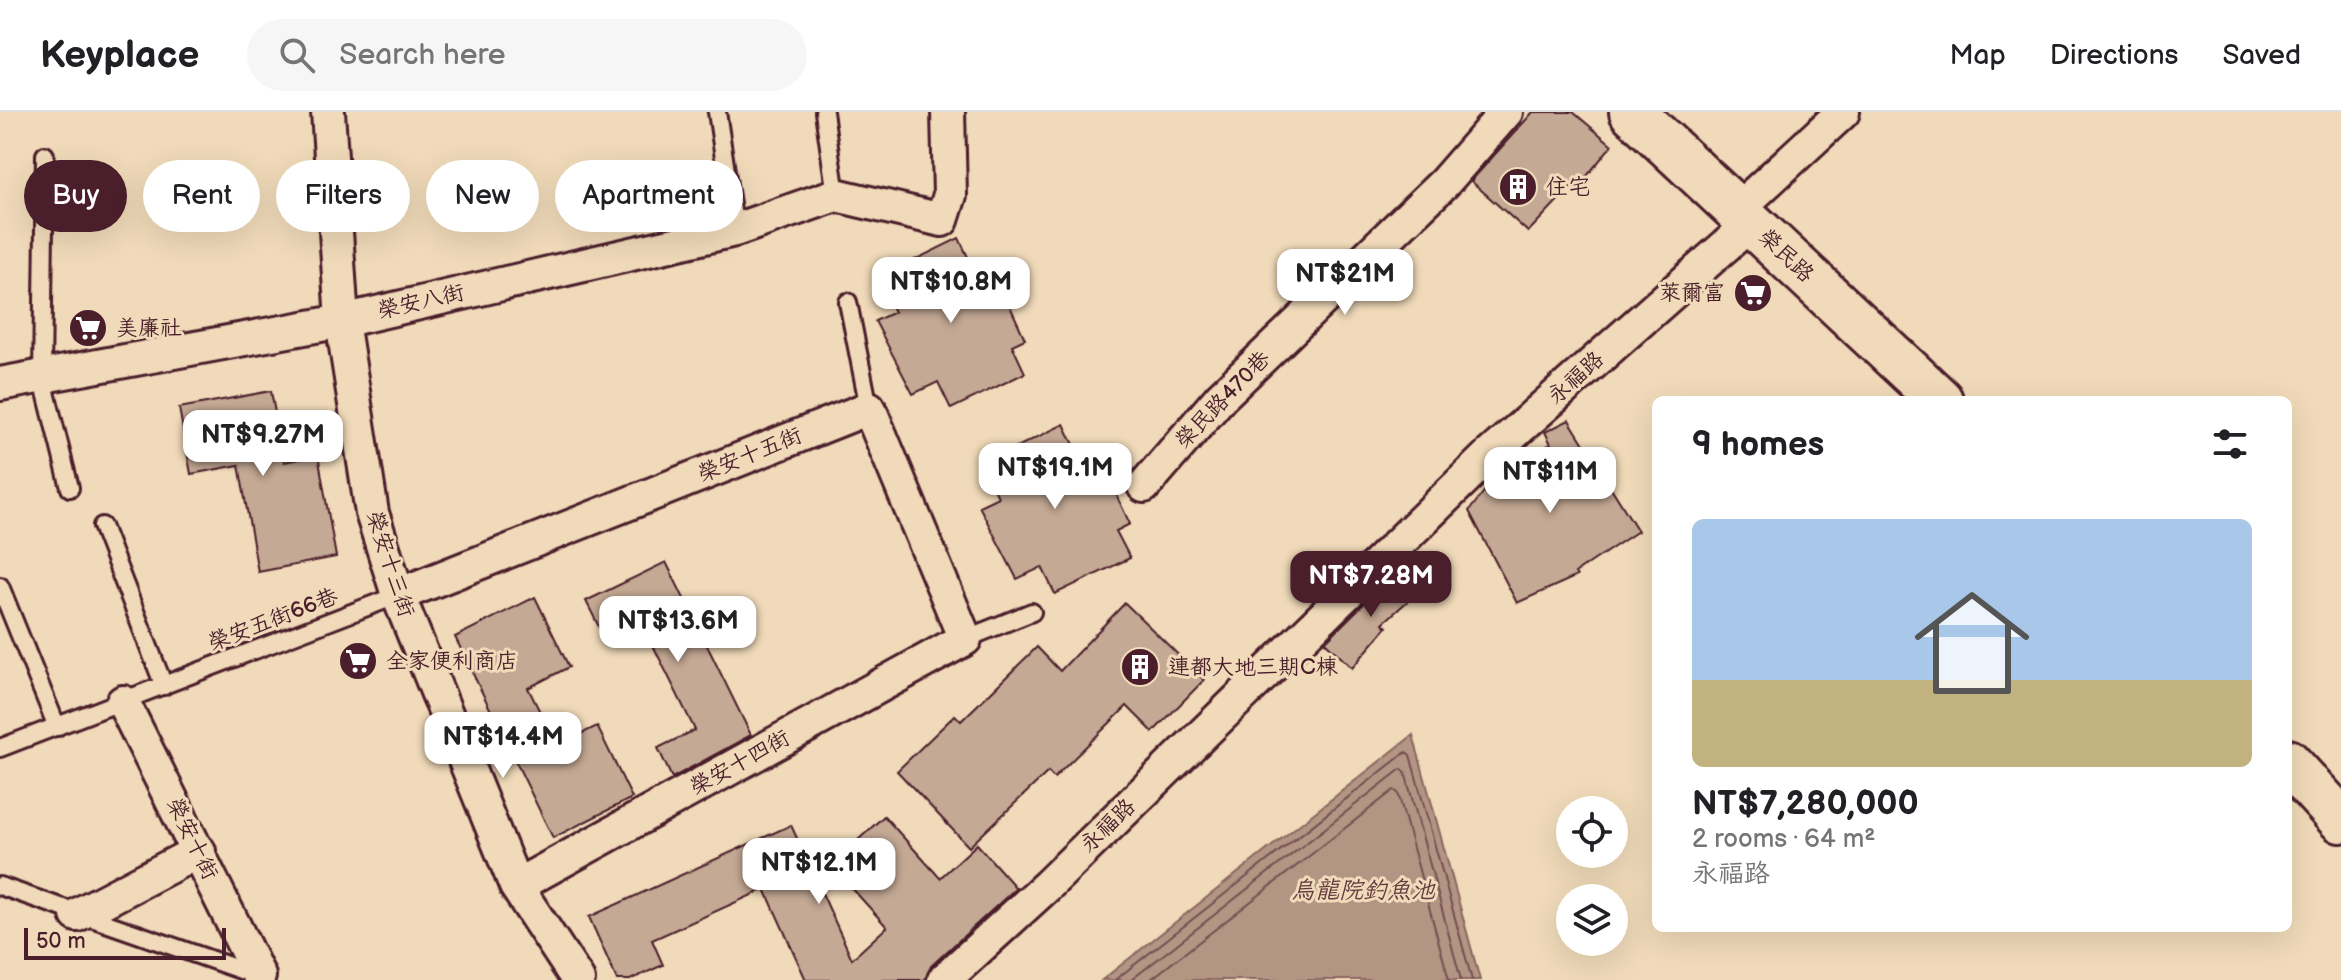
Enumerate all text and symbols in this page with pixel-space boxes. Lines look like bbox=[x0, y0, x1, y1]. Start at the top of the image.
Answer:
search box bbox=[247, 19, 807, 91]
text: Keyplace bbox=[40, 33, 199, 78]
icon: search bbox=[275, 33, 319, 77]
text: Search here bbox=[339, 37, 506, 73]
text: Map bbox=[1949, 39, 2006, 72]
text: Directions bbox=[2050, 39, 2178, 72]
text: Saved bbox=[2222, 39, 2301, 72]
chip: Buy bbox=[24, 160, 127, 232]
chip: Rent bbox=[143, 160, 260, 232]
chip: Filters bbox=[276, 160, 410, 232]
chip: New bbox=[426, 160, 539, 232]
chip: Apartment bbox=[555, 160, 743, 232]
building icon: 住宅 bbox=[1497, 166, 1539, 208]
place label: 住宅 bbox=[1546, 174, 1590, 201]
street label: 榮民路 bbox=[1753, 224, 1819, 288]
pin: NT$21M bbox=[1280, 249, 1410, 317]
pin: NT$10.8M bbox=[868, 257, 1034, 325]
text: NT$21M bbox=[1295, 259, 1395, 290]
text: NT$10.8M bbox=[890, 267, 1012, 298]
supermarket icon: 萊爾富 bbox=[1732, 272, 1774, 314]
street label: 榮安八街 bbox=[375, 279, 467, 325]
place label: 萊爾富 bbox=[1659, 280, 1725, 307]
supermarket icon: 美廉社 bbox=[67, 307, 109, 349]
place label: 美廉社 bbox=[116, 315, 182, 342]
street label: 榮民路470巷 bbox=[1170, 346, 1276, 454]
street label: 永福路 bbox=[1542, 346, 1610, 410]
pin: NT$9.27M bbox=[180, 410, 346, 478]
text: NT$9.27M bbox=[201, 420, 325, 451]
street label: 榮安十五街 bbox=[694, 422, 806, 488]
icon: filters bbox=[2208, 422, 2252, 466]
text: 9 homes bbox=[1692, 424, 1824, 465]
pin: NT$19.1M bbox=[972, 443, 1138, 511]
pin: NT$11M bbox=[1485, 447, 1615, 515]
text: NT$19.1M bbox=[997, 453, 1113, 484]
text: NT$11M bbox=[1502, 457, 1598, 488]
street label: 榮安十三街 bbox=[360, 508, 420, 620]
pin: NT$7.28M bbox=[1288, 551, 1454, 619]
text: NT$7.28M bbox=[1308, 561, 1434, 592]
icon: home bbox=[1900, 571, 2044, 715]
street label: 榮安五街66巷 bbox=[204, 583, 342, 657]
pin: NT$13.6M bbox=[595, 596, 761, 664]
text: NT$13.6M bbox=[617, 606, 739, 637]
supermarket icon: 全家便利商店 bbox=[337, 640, 379, 682]
building icon: 連都大地三期C棟 bbox=[1119, 646, 1161, 688]
place label: 全家便利商店 bbox=[386, 648, 518, 675]
place label: 連都大地三期C棟 bbox=[1168, 654, 1338, 681]
pin: NT$14.4M bbox=[420, 712, 586, 780]
text: NT$14.4M bbox=[442, 722, 564, 753]
street label: 榮安十四街 bbox=[685, 725, 795, 801]
text: NT$7,280,000 bbox=[1692, 783, 1919, 824]
street label: 永福路 bbox=[1075, 793, 1141, 859]
street label: 榮安十街 bbox=[161, 794, 223, 884]
map controls bbox=[1556, 796, 1628, 956]
button: locate bbox=[1556, 796, 1628, 868]
text: 2 rooms · 64 m² bbox=[1692, 824, 1876, 855]
pin: NT$12.1M bbox=[736, 838, 902, 906]
text: NT$12.1M bbox=[760, 848, 878, 879]
text: 永福路 bbox=[1692, 859, 1770, 890]
water label: 烏龍院釣魚池 bbox=[1291, 876, 1436, 905]
button: layers bbox=[1556, 884, 1628, 956]
scale bar bbox=[24, 924, 226, 960]
text: 50 m bbox=[36, 928, 86, 955]

